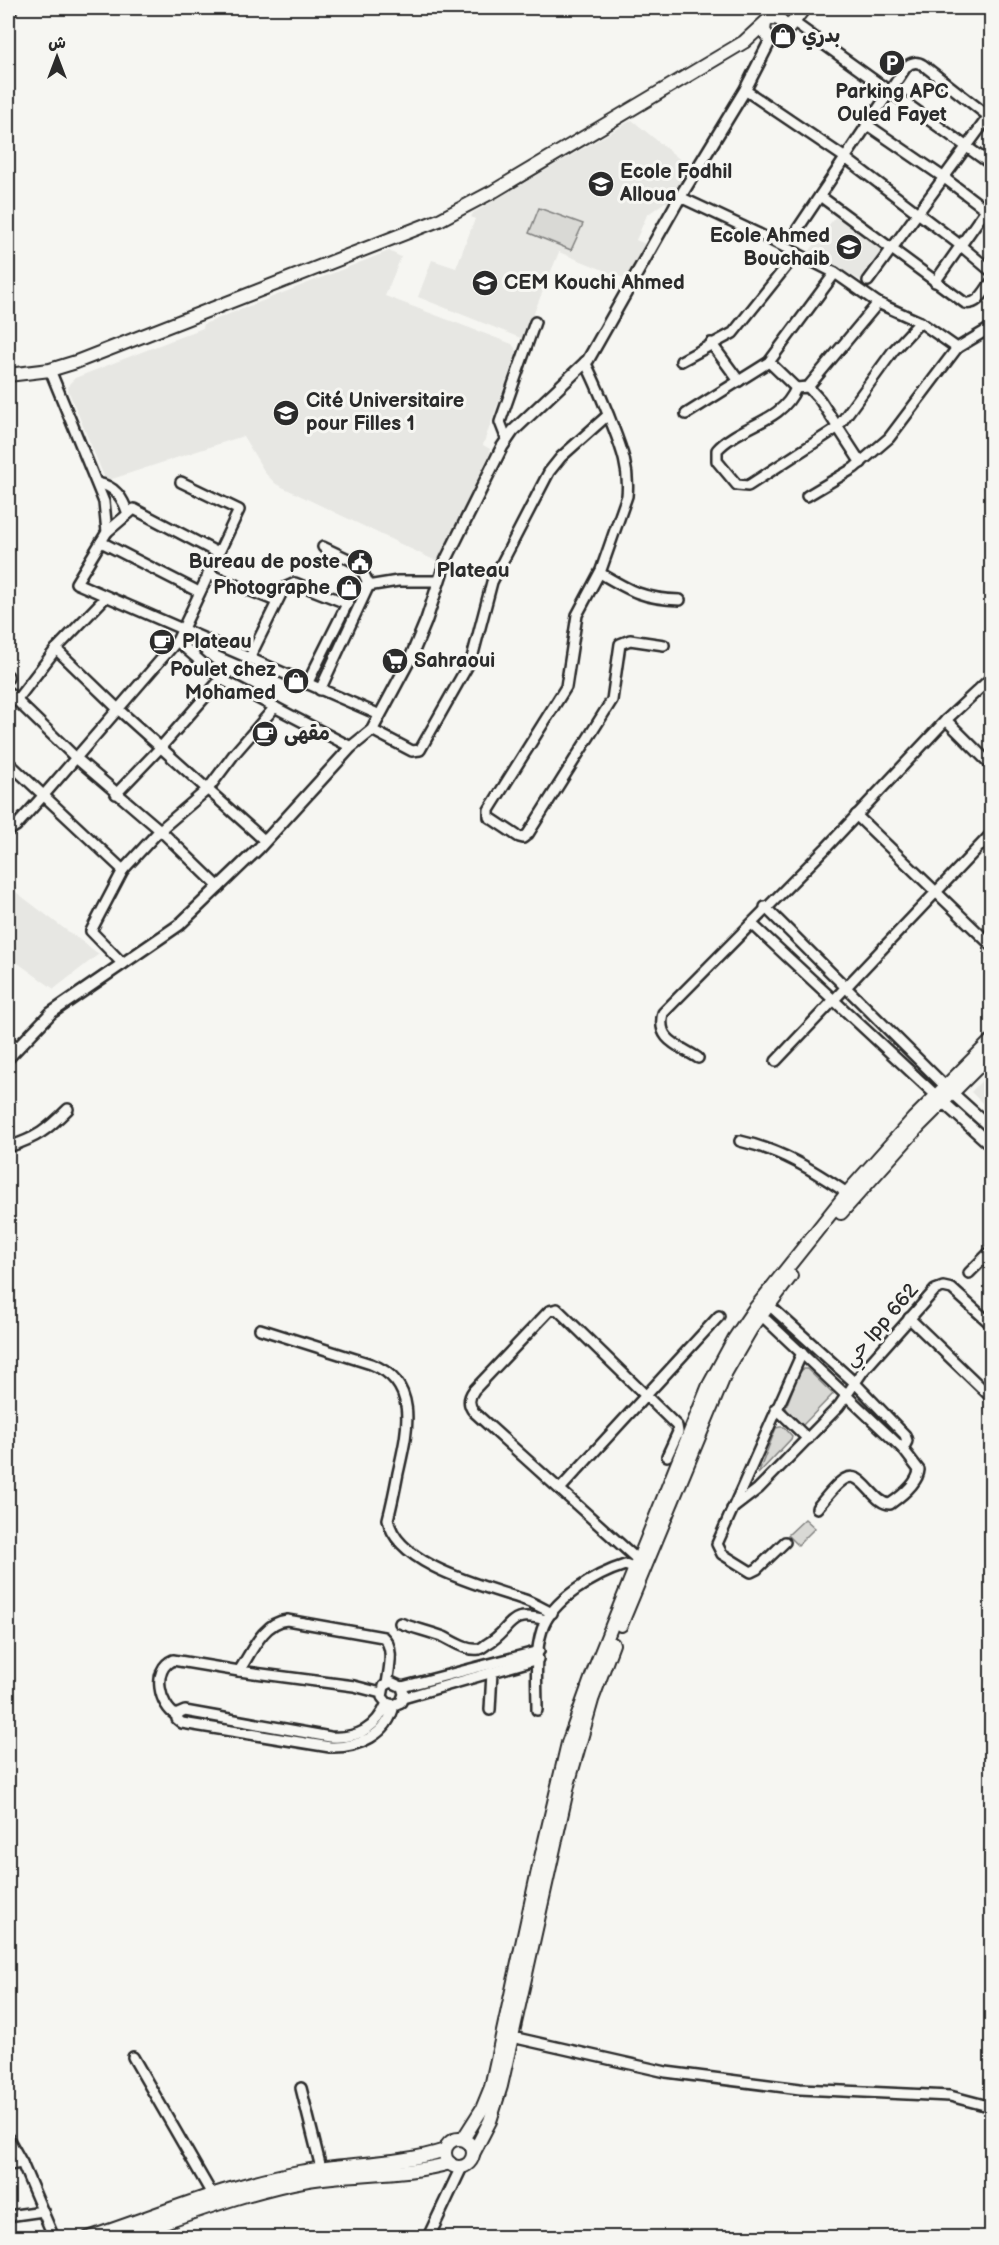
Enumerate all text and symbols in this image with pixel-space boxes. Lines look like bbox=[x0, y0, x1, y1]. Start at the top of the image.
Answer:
shop icon: بدري bbox=[768, 21, 798, 51]
place label: بدري bbox=[802, 24, 840, 51]
north arrow bbox=[27, 27, 87, 87]
text: ش bbox=[48, 34, 66, 53]
parking icon: Parking APC Ouled Fayet bbox=[877, 48, 907, 78]
place label: Parking APC Ouled Fayet bbox=[835, 80, 949, 127]
place label: Ecole Fodhil Alloua bbox=[619, 160, 732, 207]
school or university icon: Ecole Fodhil Alloua bbox=[586, 169, 616, 199]
place label: Ecole Ahmed Bouchaib bbox=[710, 224, 830, 271]
school or university icon: Ecole Ahmed Bouchaib bbox=[834, 232, 864, 262]
school or university icon: CEM Kouchi Ahmed bbox=[470, 268, 500, 298]
place label: CEM Kouchi Ahmed bbox=[504, 271, 685, 295]
place label: Cité Universitaire pour Filles 1 bbox=[306, 389, 464, 436]
school or university icon: Cité Universitaire pour Filles 1 bbox=[271, 398, 301, 428]
public building icon: Bureau de poste bbox=[345, 547, 375, 577]
place label: Bureau de poste bbox=[188, 550, 340, 574]
district label: Plateau bbox=[436, 558, 510, 583]
shop icon: Photographe bbox=[334, 573, 364, 603]
place label: Photographe bbox=[213, 576, 330, 600]
cafe icon: Plateau bbox=[147, 627, 177, 657]
place label: Plateau bbox=[182, 630, 252, 654]
supermarket icon: Sahraoui bbox=[380, 646, 410, 676]
place label: Sahraoui bbox=[414, 649, 495, 673]
place label: Poulet chez Mohamed bbox=[170, 658, 276, 705]
shop icon: Poulet chez Mohamed bbox=[281, 666, 311, 696]
cafe icon: مقهى bbox=[250, 719, 280, 749]
place label: مقهى bbox=[284, 722, 330, 746]
street label: حي lpp 662 bbox=[838, 1278, 928, 1375]

